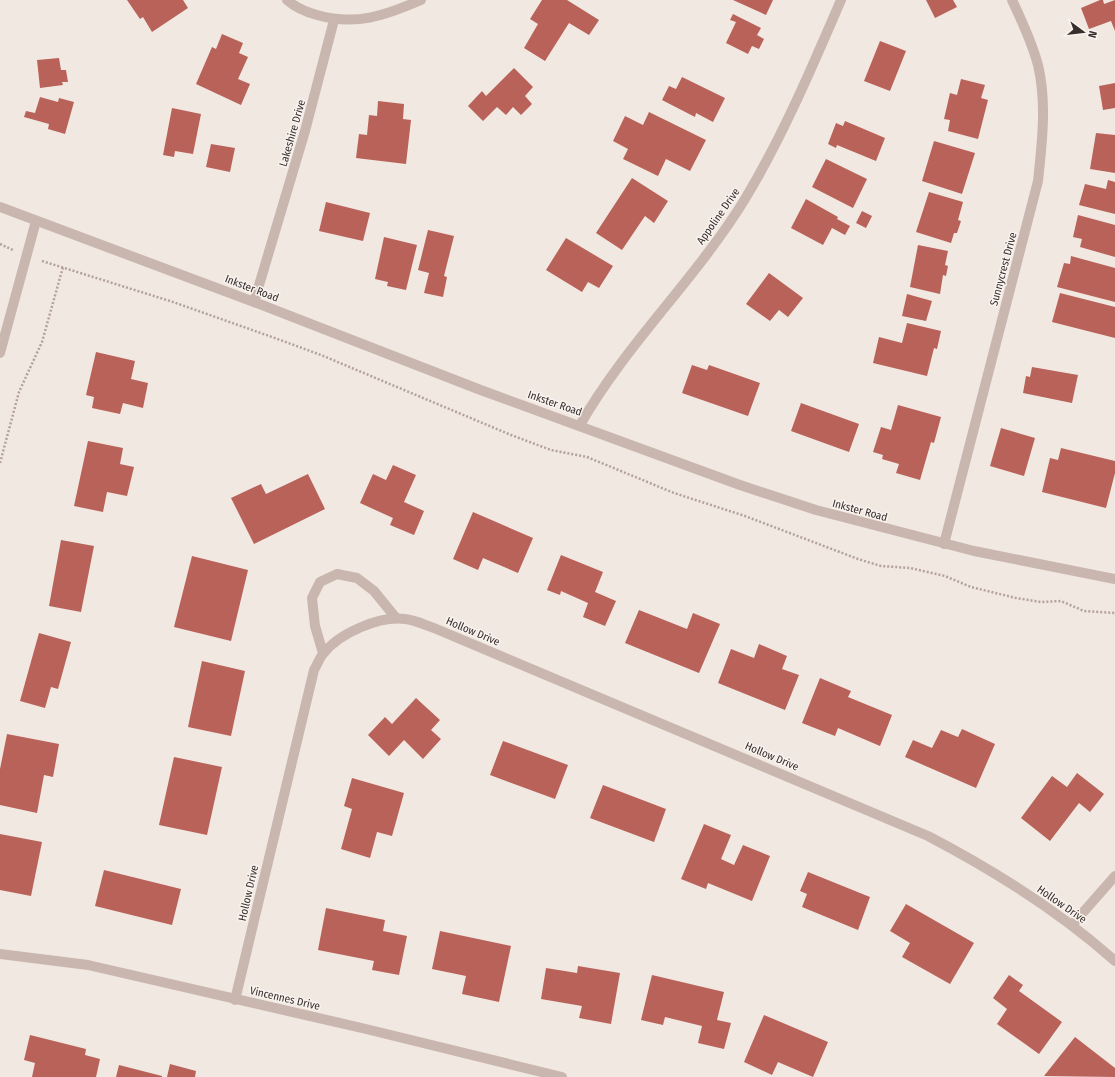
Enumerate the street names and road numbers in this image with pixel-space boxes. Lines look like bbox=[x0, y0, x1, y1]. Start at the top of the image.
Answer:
street label: Lakeshire Drive bbox=[277, 98, 308, 168]
street label: Appoline Drive bbox=[694, 186, 743, 247]
street label: Sunnycrest Drive bbox=[987, 231, 1020, 307]
street label: Inkster Road bbox=[223, 272, 281, 305]
street label: Inkster Road bbox=[526, 388, 584, 419]
street label: Inkster Road bbox=[831, 497, 889, 524]
street label: Hollow Drive bbox=[444, 614, 502, 649]
street label: Hollow Drive bbox=[743, 739, 801, 774]
street label: Hollow Drive bbox=[236, 864, 261, 922]
street label: Hollow Drive bbox=[1035, 883, 1089, 926]
street label: Vincennes Drive bbox=[248, 984, 321, 1013]

